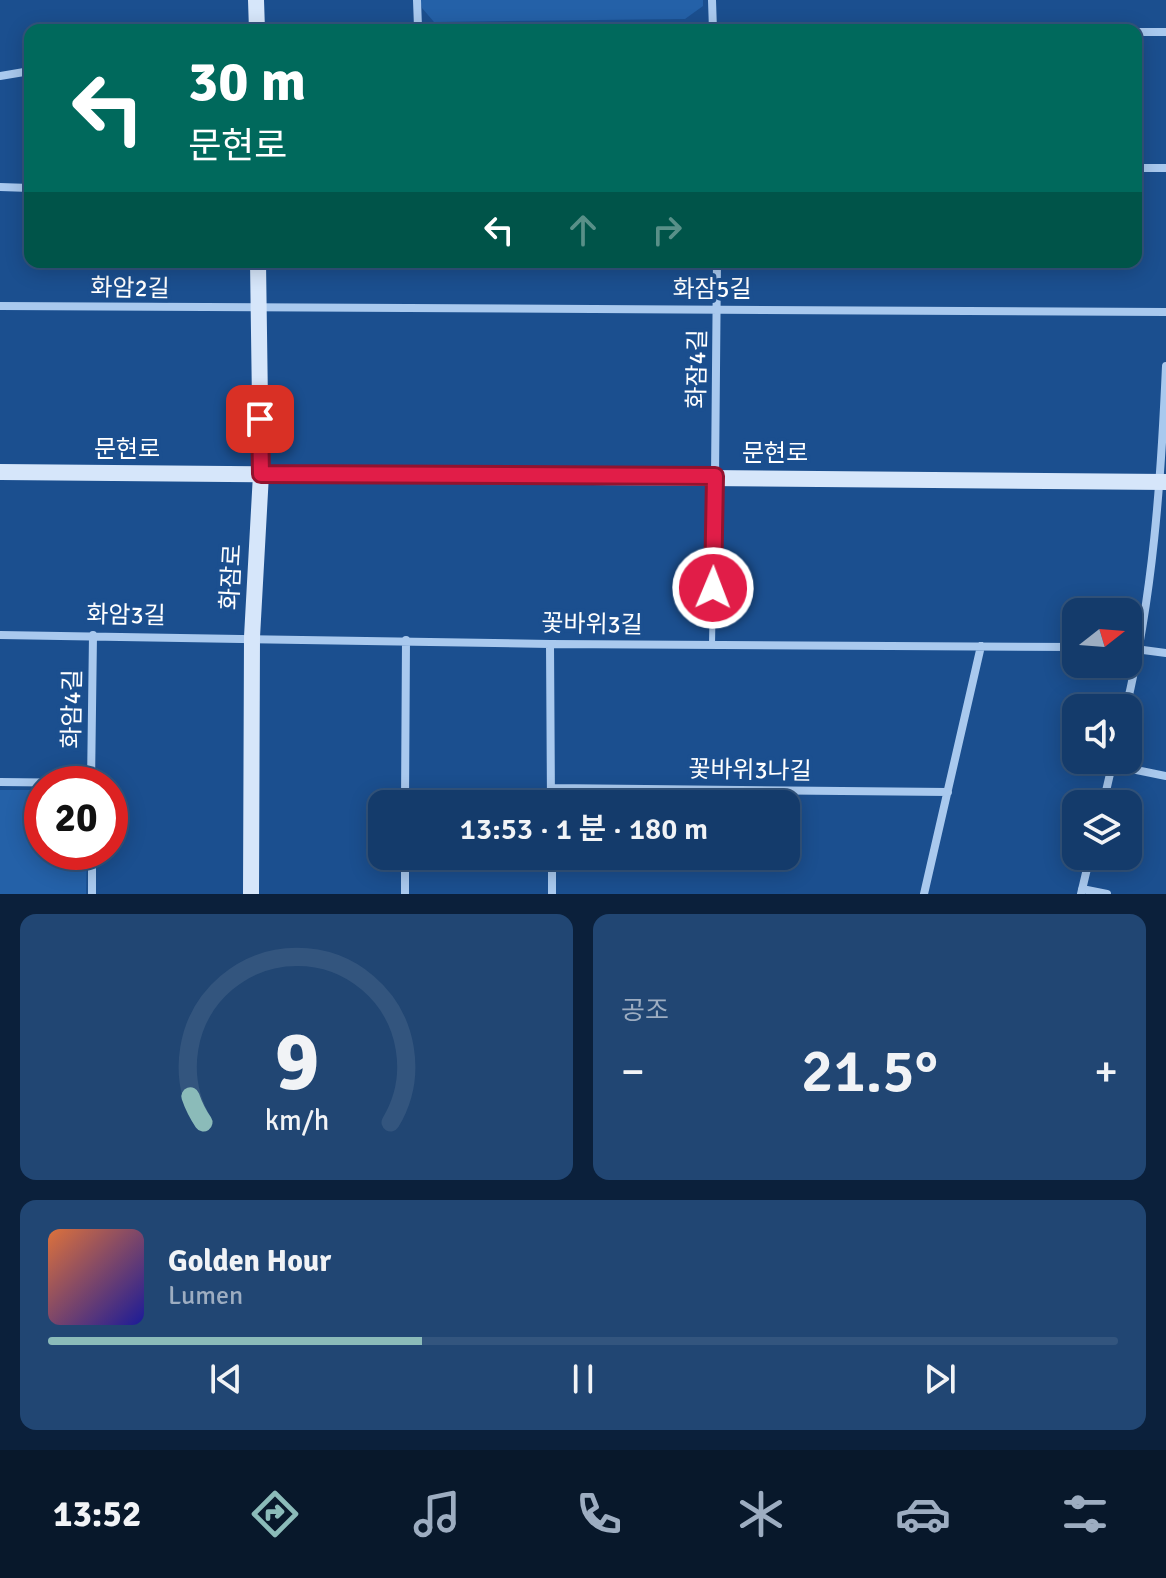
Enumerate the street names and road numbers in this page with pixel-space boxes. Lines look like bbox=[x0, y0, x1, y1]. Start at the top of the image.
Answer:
street label: 화암2길 bbox=[90, 272, 170, 304]
street label: 화잠5길 bbox=[672, 274, 752, 304]
street label: 화잠4길 bbox=[681, 329, 713, 409]
street label: 문현로 bbox=[94, 434, 160, 464]
street label: 문현로 bbox=[742, 438, 808, 468]
street label: 화잠로 bbox=[214, 543, 248, 611]
street label: 화암3길 bbox=[86, 599, 166, 631]
street label: 꽃바위3길 bbox=[541, 608, 643, 640]
street label: 화암4길 bbox=[56, 669, 88, 749]
street label: 꽃바위3나길 bbox=[688, 754, 812, 786]

